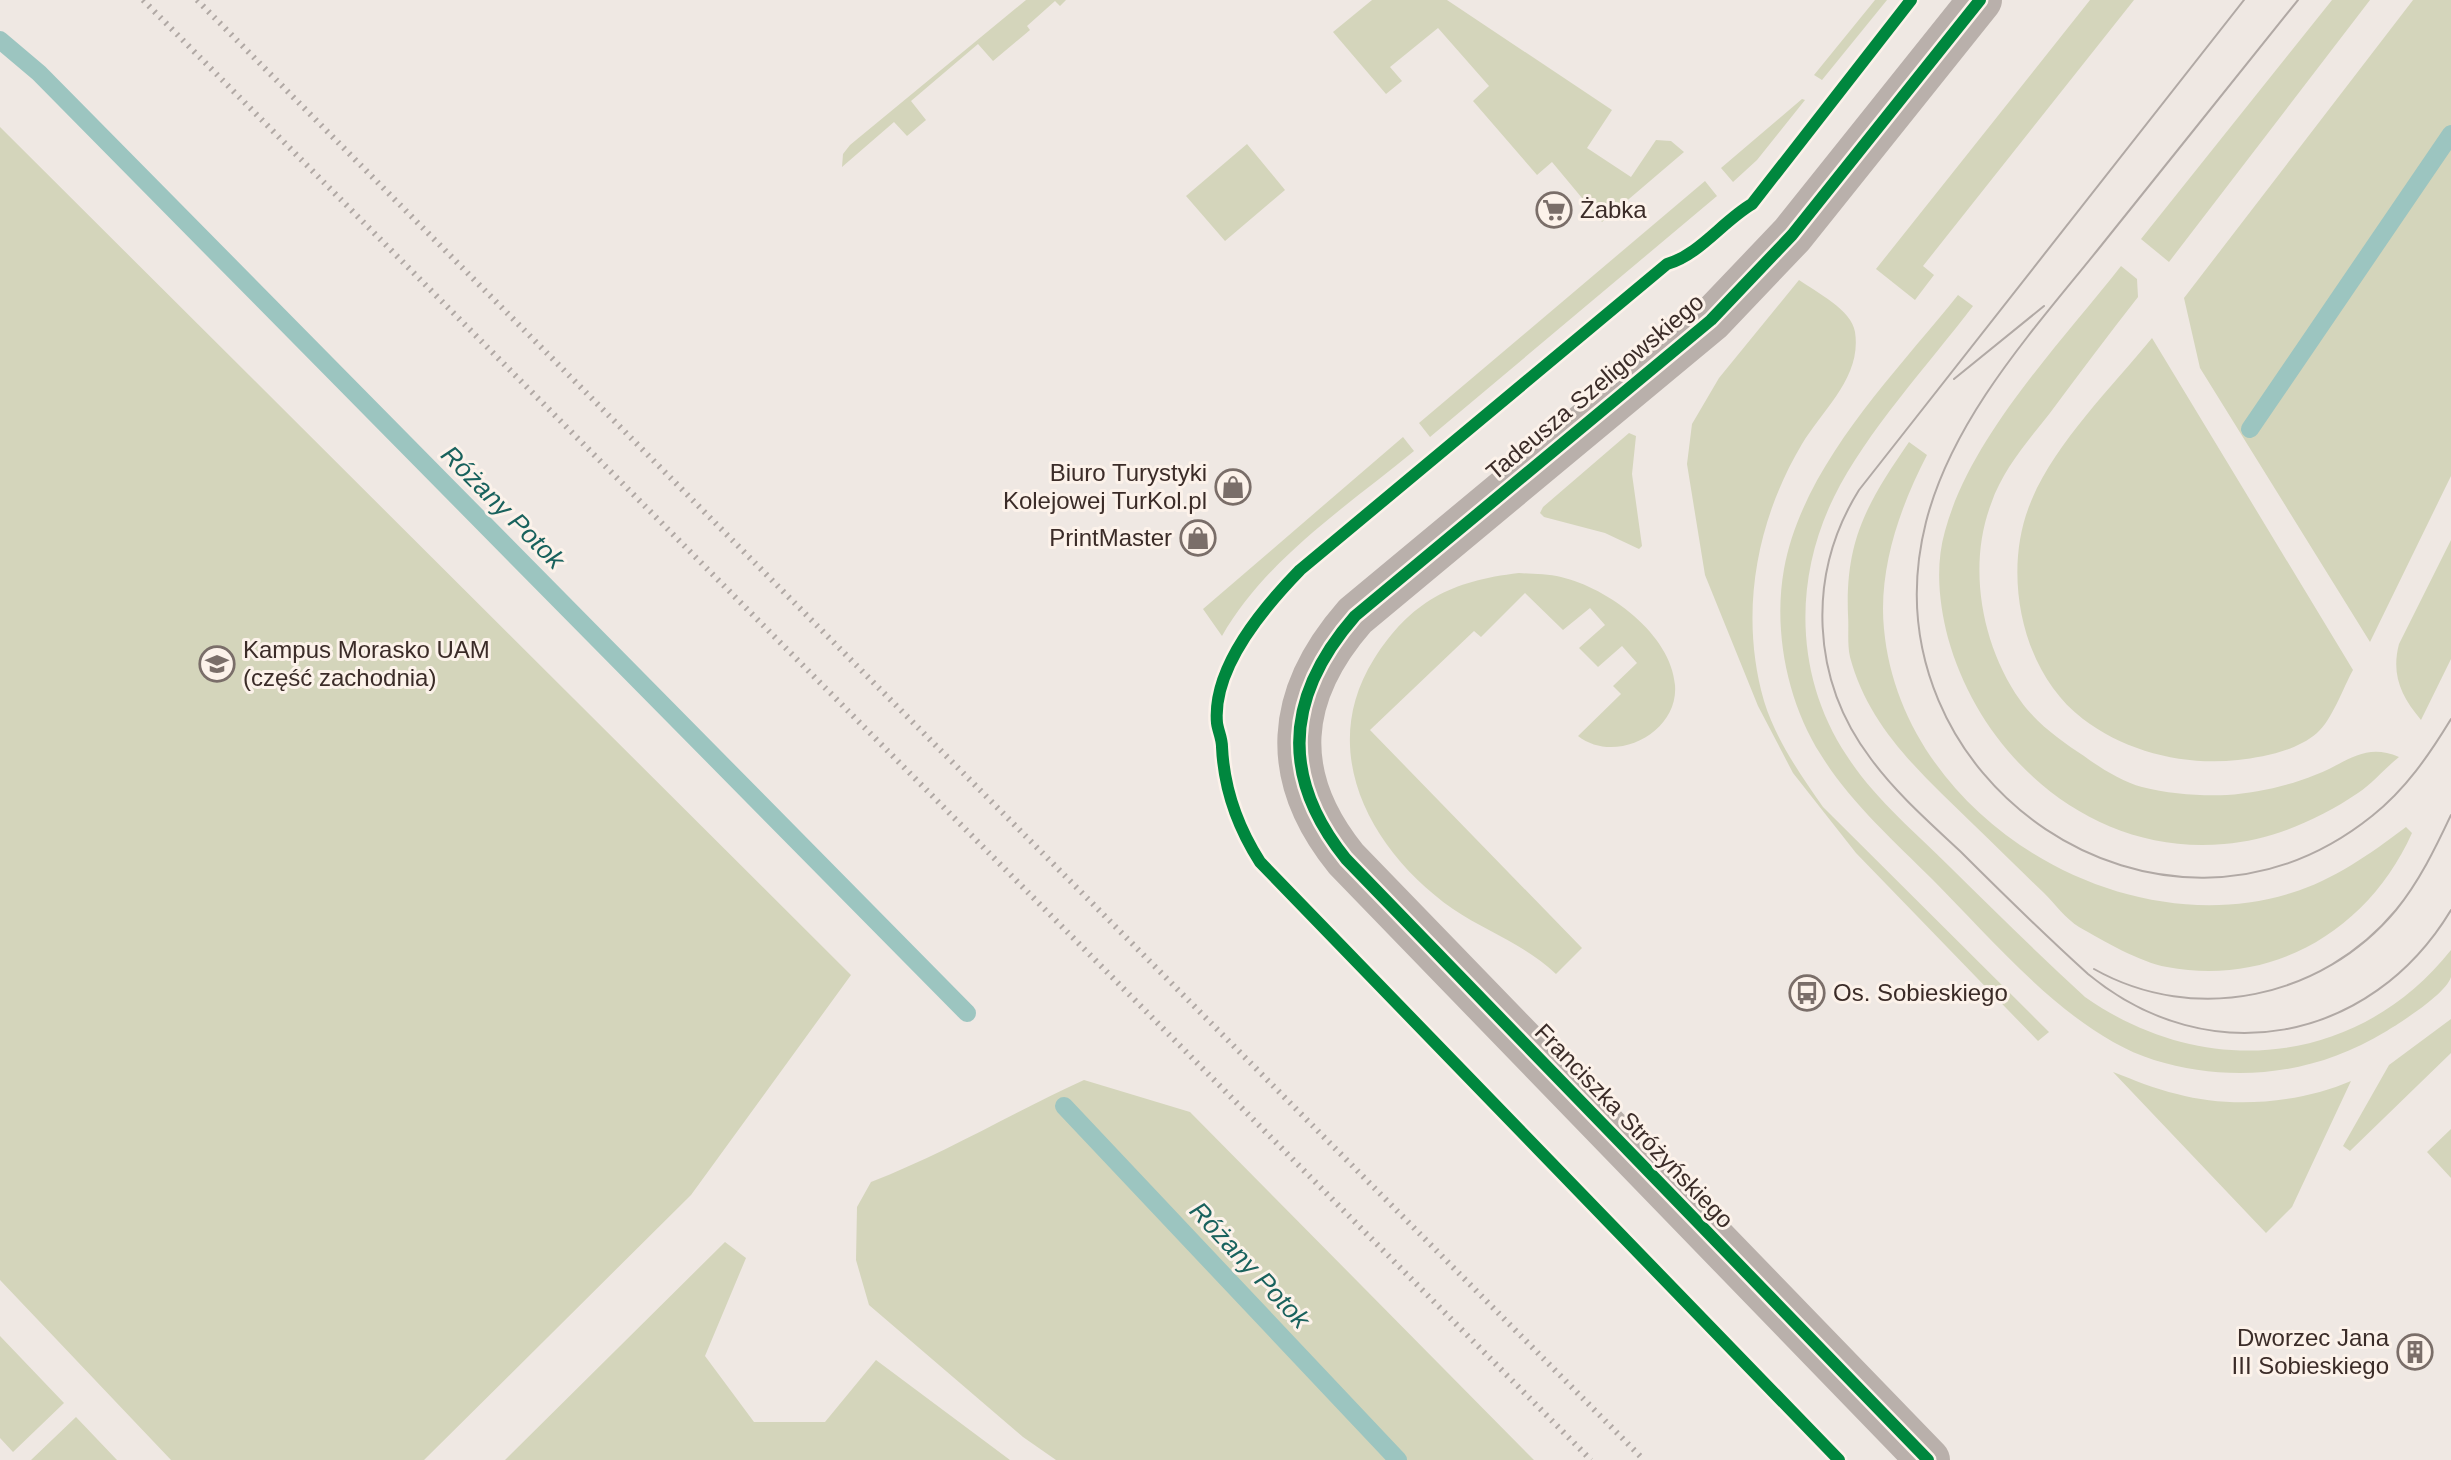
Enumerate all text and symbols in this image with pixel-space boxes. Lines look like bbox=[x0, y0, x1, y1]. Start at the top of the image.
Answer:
supermarket icon: Żabka bbox=[1535, 191, 1573, 229]
place label: Żabka bbox=[1580, 196, 1647, 223]
street label: Tadeusza Szeligowskiego bbox=[1481, 288, 1709, 485]
water label: Różany Potok bbox=[435, 439, 572, 576]
place label: Biuro Turystyki Kolejowej TurKol.pl bbox=[1003, 459, 1207, 514]
shop icon: Biuro Turystyki Kolejowej TurKol.pl bbox=[1214, 468, 1252, 506]
shop icon: PrintMaster bbox=[1179, 519, 1217, 557]
place label: PrintMaster bbox=[1049, 524, 1172, 551]
place label: Kampus Morasko UAM (część zachodnia) bbox=[243, 636, 490, 691]
school or university icon: Kampus Morasko UAM (część zachodnia) bbox=[198, 645, 236, 683]
bus stop icon: Os. Sobieskiego bbox=[1788, 974, 1826, 1012]
place label: Os. Sobieskiego bbox=[1833, 979, 2008, 1006]
street label: Franciszka Stróżyńskiego bbox=[1530, 1018, 1739, 1233]
water label: Różany Potok bbox=[1184, 1196, 1318, 1336]
place label: Dworzec Jana III Sobieskiego bbox=[2232, 1324, 2390, 1379]
building icon: Dworzec Jana III Sobieskiego bbox=[2396, 1333, 2434, 1371]

